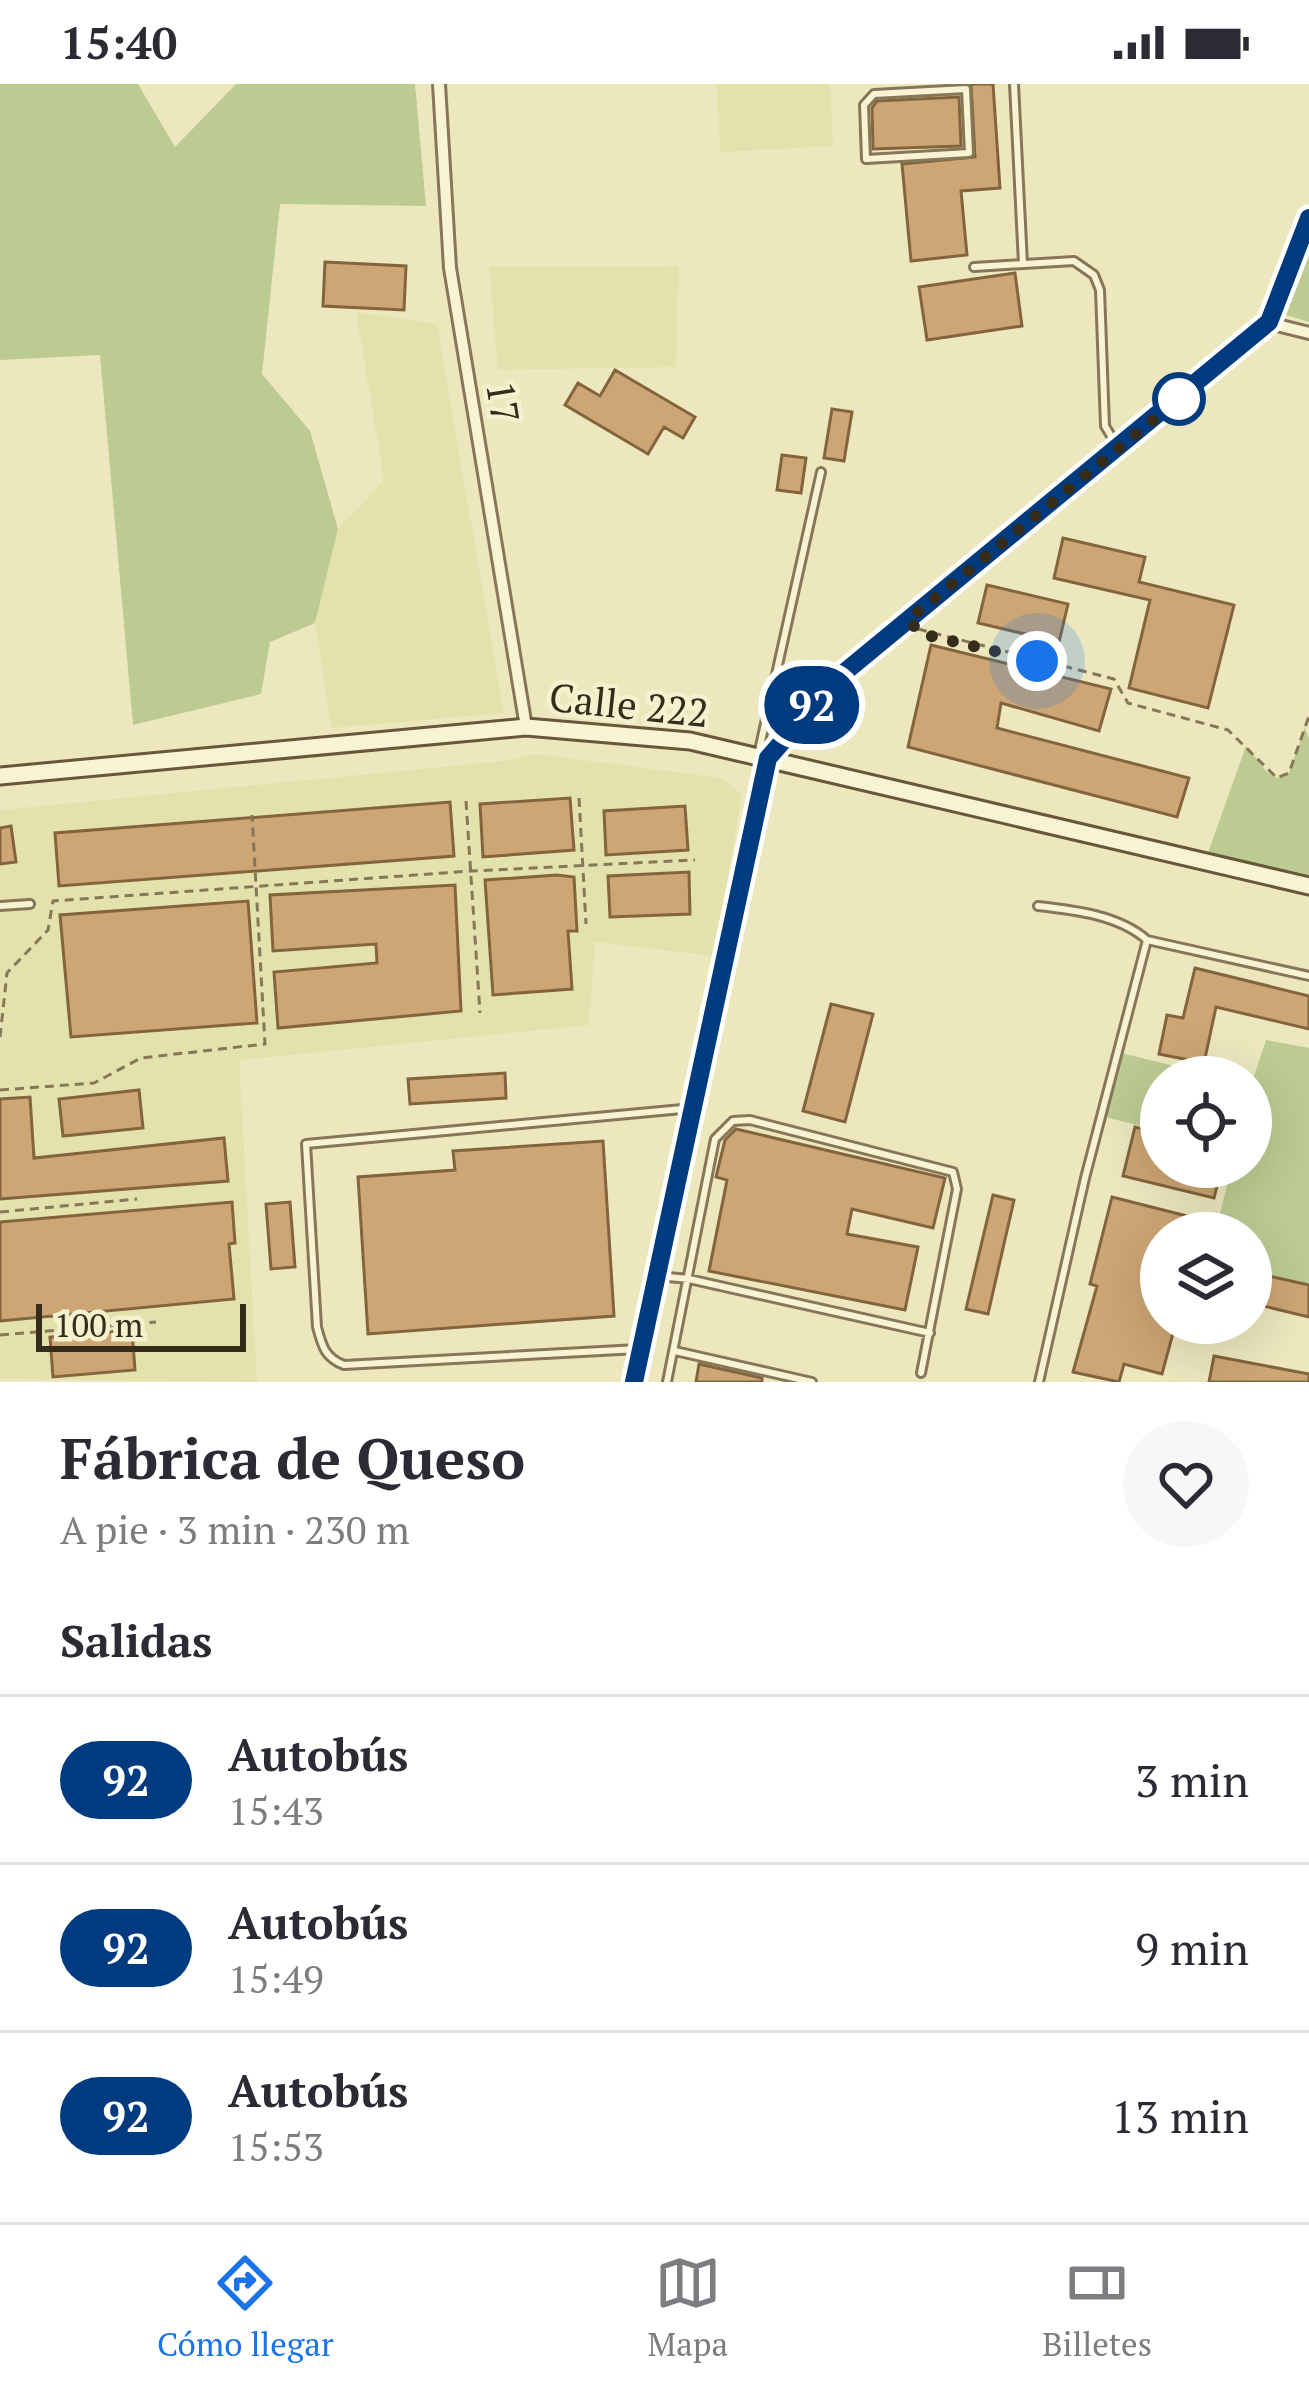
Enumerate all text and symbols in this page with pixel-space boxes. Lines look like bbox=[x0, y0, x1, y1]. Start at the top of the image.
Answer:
text: 15:40 bbox=[60, 12, 177, 72]
unlabelled marker bbox=[1154, 374, 1204, 424]
street label: 17 bbox=[475, 377, 533, 426]
your location bbox=[1007, 631, 1067, 691]
line badge: 92 bbox=[758, 666, 866, 744]
street label: Calle 222 bbox=[547, 670, 711, 738]
text: 92 bbox=[788, 677, 836, 733]
map controls bbox=[1140, 1056, 1272, 1344]
button: locate bbox=[1140, 1056, 1272, 1188]
button: layers bbox=[1140, 1212, 1272, 1344]
scale bar bbox=[36, 1298, 246, 1351]
text: 100 m bbox=[54, 1303, 143, 1346]
text: Fábrica de Queso bbox=[60, 1420, 525, 1495]
button: heart bbox=[1123, 1421, 1249, 1547]
text: A pie · 3 min · 230 m bbox=[60, 1503, 410, 1555]
text: Salidas bbox=[60, 1610, 212, 1670]
text: Autobús bbox=[228, 1724, 408, 1784]
text: 3 min bbox=[1135, 1750, 1249, 1810]
text: 92 bbox=[102, 1752, 150, 1808]
text: 15:43 bbox=[228, 1784, 324, 1836]
text: Autobús bbox=[228, 1892, 408, 1952]
text: 9 min bbox=[1135, 1918, 1249, 1978]
text: 92 bbox=[102, 1920, 150, 1976]
text: 15:49 bbox=[228, 1952, 324, 2004]
text: Autobús bbox=[228, 2060, 408, 2120]
text: 13 min bbox=[1111, 2086, 1249, 2146]
text: 92 bbox=[102, 2088, 150, 2144]
text: 15:53 bbox=[228, 2120, 324, 2172]
tab: Cómo llegar bbox=[157, 2250, 334, 2365]
tab: Mapa bbox=[648, 2250, 728, 2365]
tab: Billetes bbox=[1042, 2250, 1152, 2365]

